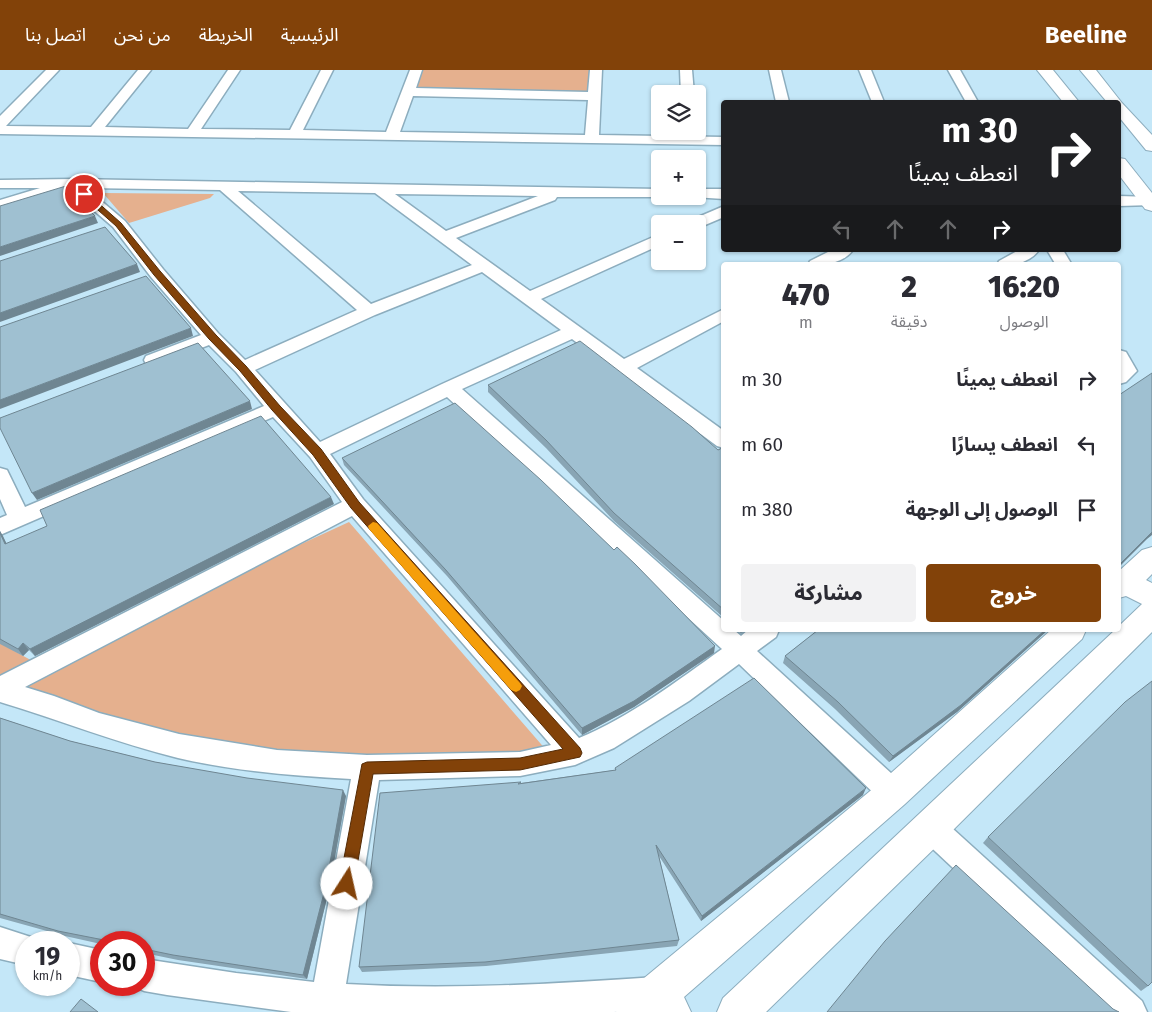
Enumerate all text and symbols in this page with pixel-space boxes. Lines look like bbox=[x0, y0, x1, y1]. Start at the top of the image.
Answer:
text: Beeline bbox=[1045, 21, 1127, 49]
text: اتصل بنا bbox=[25, 24, 86, 46]
text: من نحن bbox=[114, 24, 171, 46]
text: الخريطة bbox=[199, 24, 253, 46]
text: الرئيسية bbox=[281, 24, 339, 46]
map controls bbox=[651, 85, 706, 270]
button: layers bbox=[651, 85, 706, 140]
text: 30 m bbox=[941, 109, 1018, 151]
icon: right bbox=[1036, 120, 1101, 185]
button: + bbox=[651, 150, 706, 205]
text: انعطف يمينًا bbox=[908, 160, 1018, 187]
pin bbox=[63, 173, 105, 215]
icon: arrive bbox=[70, 180, 98, 208]
button: − bbox=[651, 215, 706, 270]
icon: left bbox=[828, 215, 856, 243]
icon: ahead bbox=[881, 215, 909, 243]
icon: ahead bbox=[934, 215, 962, 243]
icon: right bbox=[987, 215, 1015, 243]
text: 2 bbox=[901, 269, 917, 305]
text: 16:20 bbox=[988, 269, 1060, 305]
text: 470 bbox=[782, 277, 830, 313]
text: دقيقة bbox=[891, 312, 927, 331]
text: الوصول bbox=[1000, 312, 1048, 331]
text: m bbox=[799, 313, 813, 332]
icon: right bbox=[1073, 366, 1101, 394]
text: 30 m bbox=[741, 368, 782, 391]
text: انعطف يمينًا bbox=[956, 368, 1058, 391]
icon: left bbox=[1073, 431, 1101, 459]
text: 60 m bbox=[741, 433, 783, 456]
text: انعطف يسارًا bbox=[951, 433, 1058, 456]
icon: arrive bbox=[1073, 496, 1101, 524]
text: 380 m bbox=[741, 498, 793, 521]
text: الوصول إلى الوجهة bbox=[906, 498, 1058, 521]
button: مشاركة bbox=[741, 564, 916, 622]
button: خروج bbox=[926, 564, 1101, 622]
position arrow bbox=[320, 857, 372, 909]
speed limit sign: 30 bbox=[90, 931, 155, 996]
text: 19 bbox=[35, 942, 60, 972]
text: km/h bbox=[33, 969, 62, 983]

